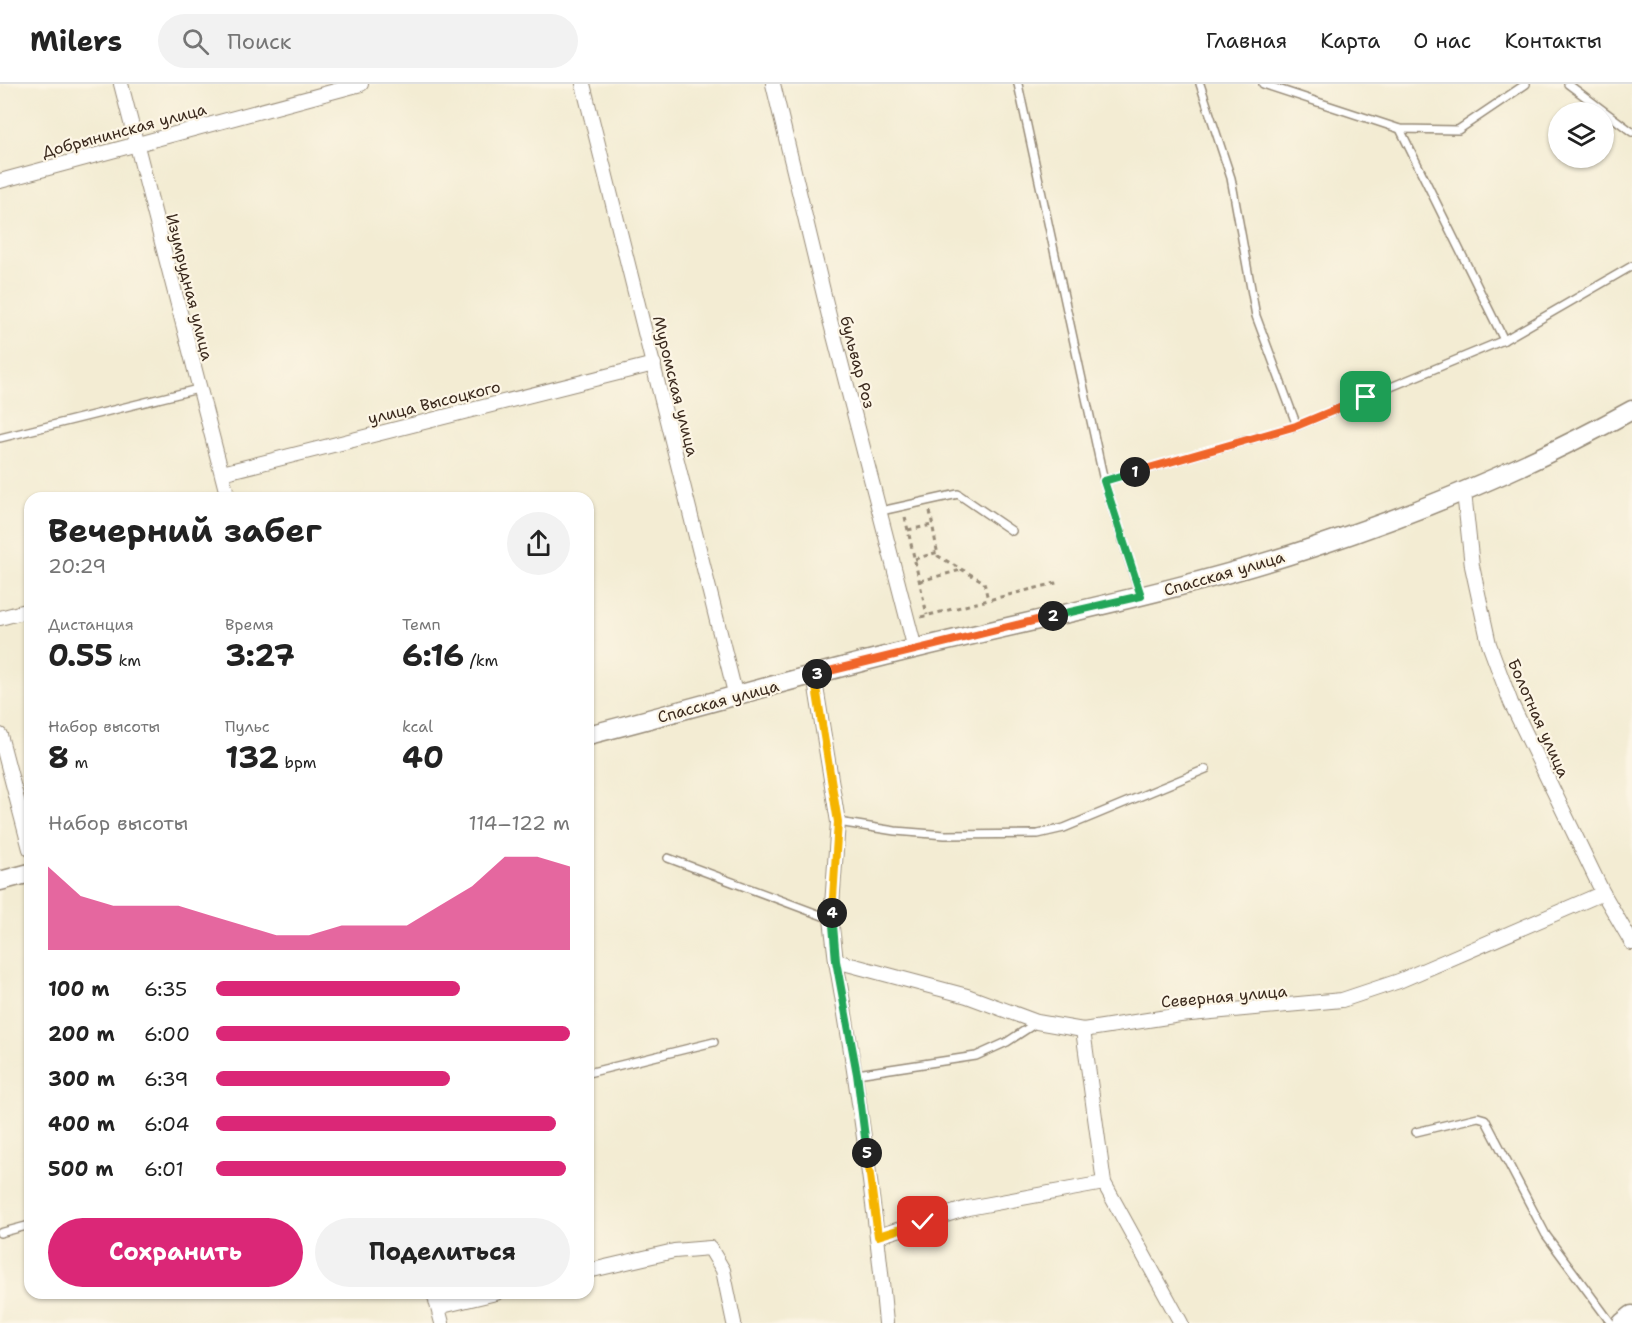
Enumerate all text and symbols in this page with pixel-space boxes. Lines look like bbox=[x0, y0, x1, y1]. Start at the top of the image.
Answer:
search box bbox=[158, 14, 578, 68]
text: Milers bbox=[30, 22, 122, 60]
icon: search bbox=[179, 25, 212, 58]
text: Поиск bbox=[227, 27, 292, 56]
text: Главная bbox=[1206, 27, 1287, 55]
text: Карта bbox=[1320, 27, 1380, 55]
text: О нас bbox=[1413, 27, 1471, 55]
text: Контакты bbox=[1504, 27, 1602, 55]
street label: Добрынинская улица bbox=[40, 98, 209, 163]
map controls bbox=[1548, 102, 1614, 168]
button: layers bbox=[1548, 102, 1614, 168]
street label: Изумрудная улица bbox=[161, 211, 218, 363]
street label: Муромская улица bbox=[648, 314, 703, 459]
street label: бульвар Роз bbox=[835, 314, 880, 411]
pin bbox=[1340, 371, 1391, 422]
street label: улица Высоцкого bbox=[366, 376, 503, 429]
icon: arrive bbox=[1349, 380, 1382, 413]
pin: 1 bbox=[1120, 457, 1150, 487]
text: 1 bbox=[1131, 461, 1139, 482]
text: Вечерний забег bbox=[48, 508, 322, 553]
button: share bbox=[507, 512, 570, 575]
street label: Спасская улица bbox=[1161, 546, 1287, 601]
text: 20:29 bbox=[48, 553, 106, 579]
pin: 2 bbox=[1038, 601, 1068, 631]
text: 2 bbox=[1047, 605, 1059, 626]
text: Дистанция bbox=[48, 614, 134, 635]
text: Время bbox=[225, 614, 274, 635]
text: Темп bbox=[402, 614, 441, 635]
text: 0.55 bbox=[48, 635, 113, 676]
text: 3:27 bbox=[225, 635, 295, 676]
text: 6:16 bbox=[402, 635, 464, 676]
text: km bbox=[113, 650, 141, 671]
text: /km bbox=[464, 650, 498, 671]
street label: Болотная улица bbox=[1503, 656, 1574, 781]
pin: 3 bbox=[802, 659, 832, 689]
text: 3 bbox=[811, 663, 823, 684]
street label: Спасская улица bbox=[655, 675, 781, 728]
text: Набор высоты bbox=[48, 716, 160, 737]
text: Пульс bbox=[225, 716, 270, 737]
text: kcal bbox=[402, 716, 433, 737]
text: 8 bbox=[48, 737, 69, 778]
text: 132 bbox=[225, 737, 279, 778]
text: 40 bbox=[402, 737, 444, 778]
text: m bbox=[69, 752, 88, 773]
text: bpm bbox=[279, 752, 317, 773]
text: Набор высоты bbox=[48, 810, 188, 836]
text: 114–122 m bbox=[468, 810, 570, 836]
pin: 4 bbox=[817, 898, 847, 928]
text: 4 bbox=[826, 902, 838, 923]
text: 100 m bbox=[48, 976, 110, 1002]
text: 6:35 bbox=[144, 976, 187, 1002]
street label: Северная улица bbox=[1160, 981, 1288, 1012]
text: 200 m bbox=[48, 1021, 115, 1047]
text: 6:00 bbox=[144, 1021, 190, 1047]
text: 300 m bbox=[48, 1066, 115, 1092]
text: 6:39 bbox=[144, 1066, 189, 1092]
text: 400 m bbox=[48, 1111, 115, 1137]
text: 6:04 bbox=[144, 1111, 190, 1137]
pin: 5 bbox=[852, 1138, 882, 1168]
text: 5 bbox=[862, 1142, 872, 1163]
text: 500 m bbox=[48, 1156, 114, 1182]
text: 6:01 bbox=[144, 1156, 184, 1182]
pin bbox=[897, 1196, 948, 1247]
icon: check bbox=[906, 1205, 939, 1238]
button: Сохранить bbox=[48, 1218, 303, 1287]
button: Поделиться bbox=[315, 1218, 570, 1287]

